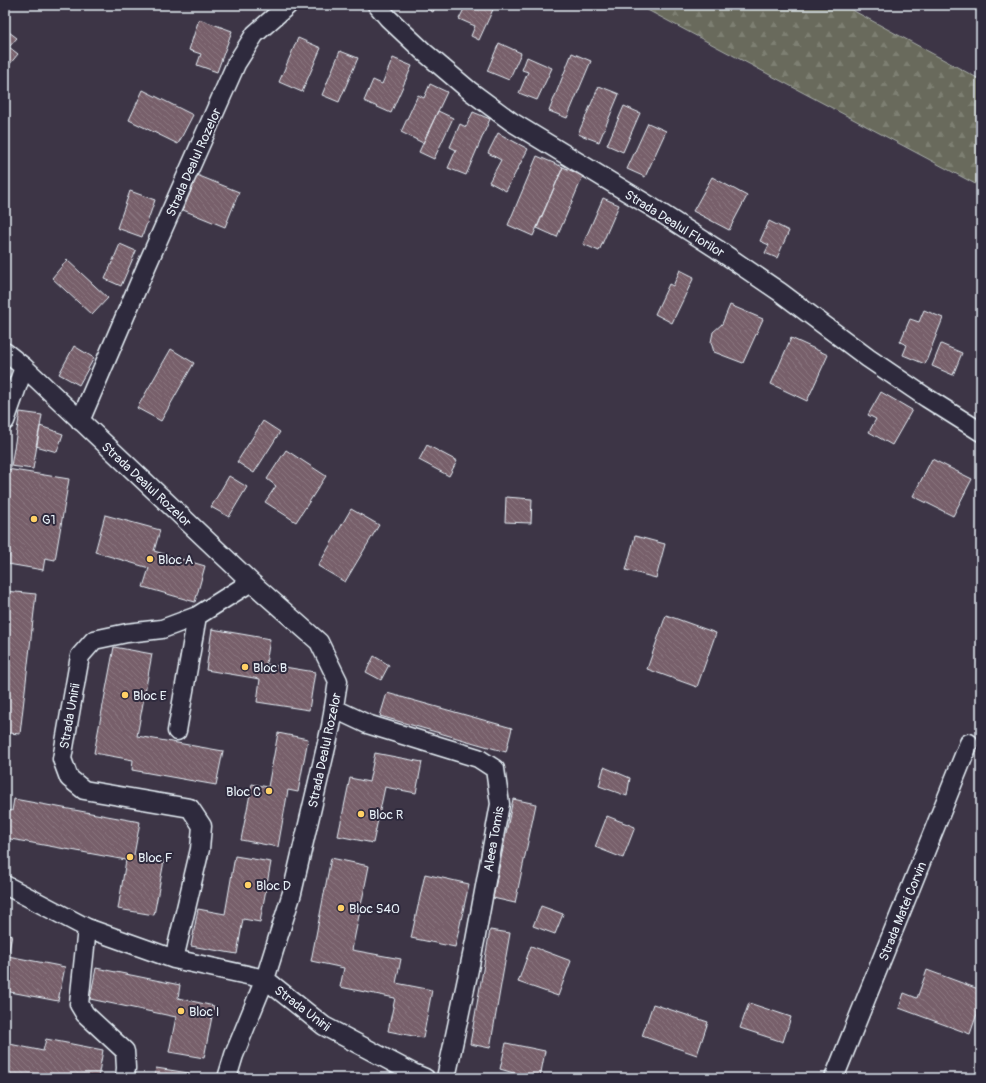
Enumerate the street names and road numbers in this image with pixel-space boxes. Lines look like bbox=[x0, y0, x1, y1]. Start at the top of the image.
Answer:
street label: Strada Dealul Rozelor bbox=[163, 105, 225, 219]
street label: Strada Dealul Florilor bbox=[622, 187, 728, 261]
street label: Strada Dealul Rozelor bbox=[98, 439, 195, 531]
street label: Strada Unirii bbox=[56, 682, 84, 750]
street label: Strada Dealul Rozelor bbox=[305, 691, 345, 809]
street label: Aleea Tomis bbox=[480, 805, 508, 873]
street label: Strada Matei Corvin bbox=[876, 859, 930, 963]
street label: Strada Unirii bbox=[271, 982, 334, 1035]

